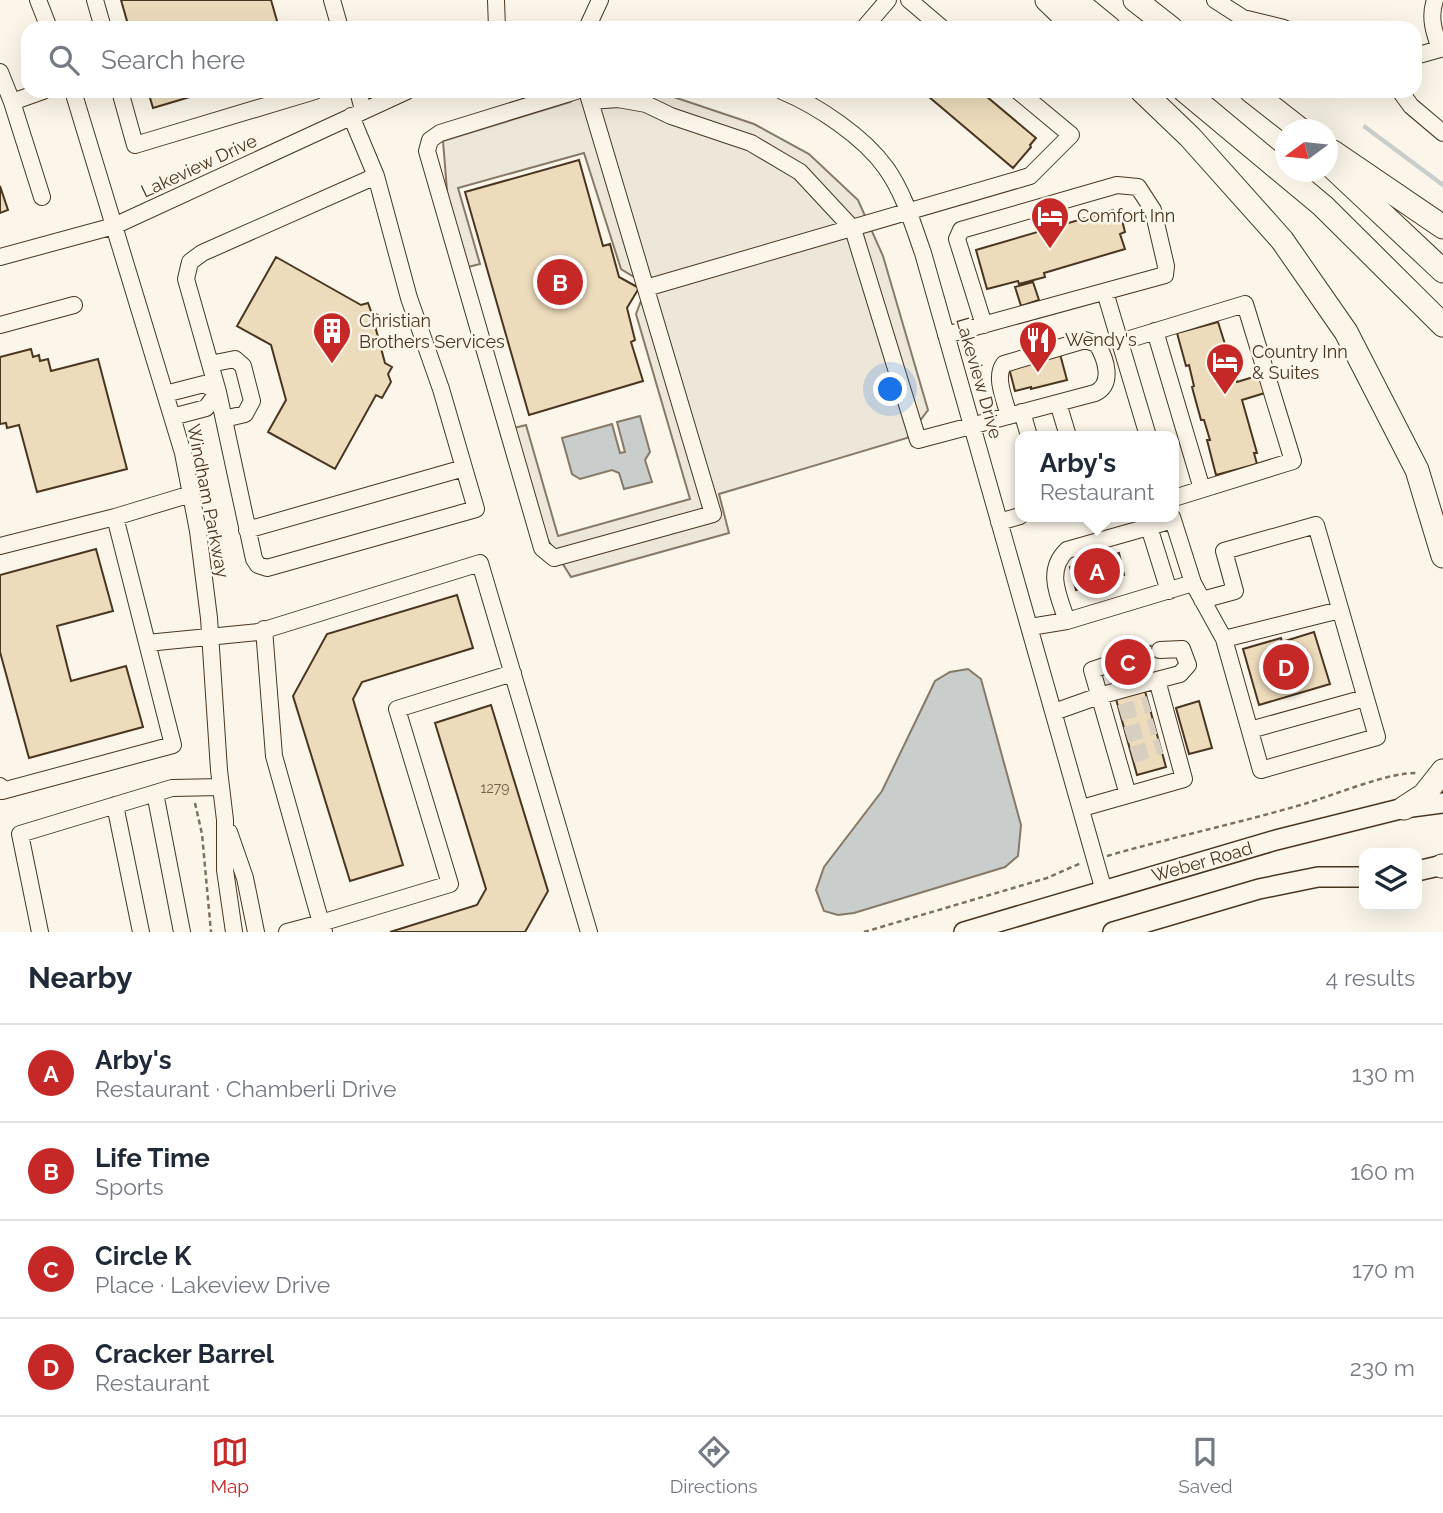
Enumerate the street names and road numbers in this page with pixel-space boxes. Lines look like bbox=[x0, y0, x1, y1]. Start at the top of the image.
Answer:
street label: Lakeview Drive bbox=[138, 129, 260, 202]
street label: Lakeview Drive bbox=[952, 315, 1007, 441]
street label: Windham Parkway bbox=[183, 422, 234, 580]
street label: Weber Road bbox=[1149, 837, 1255, 886]

